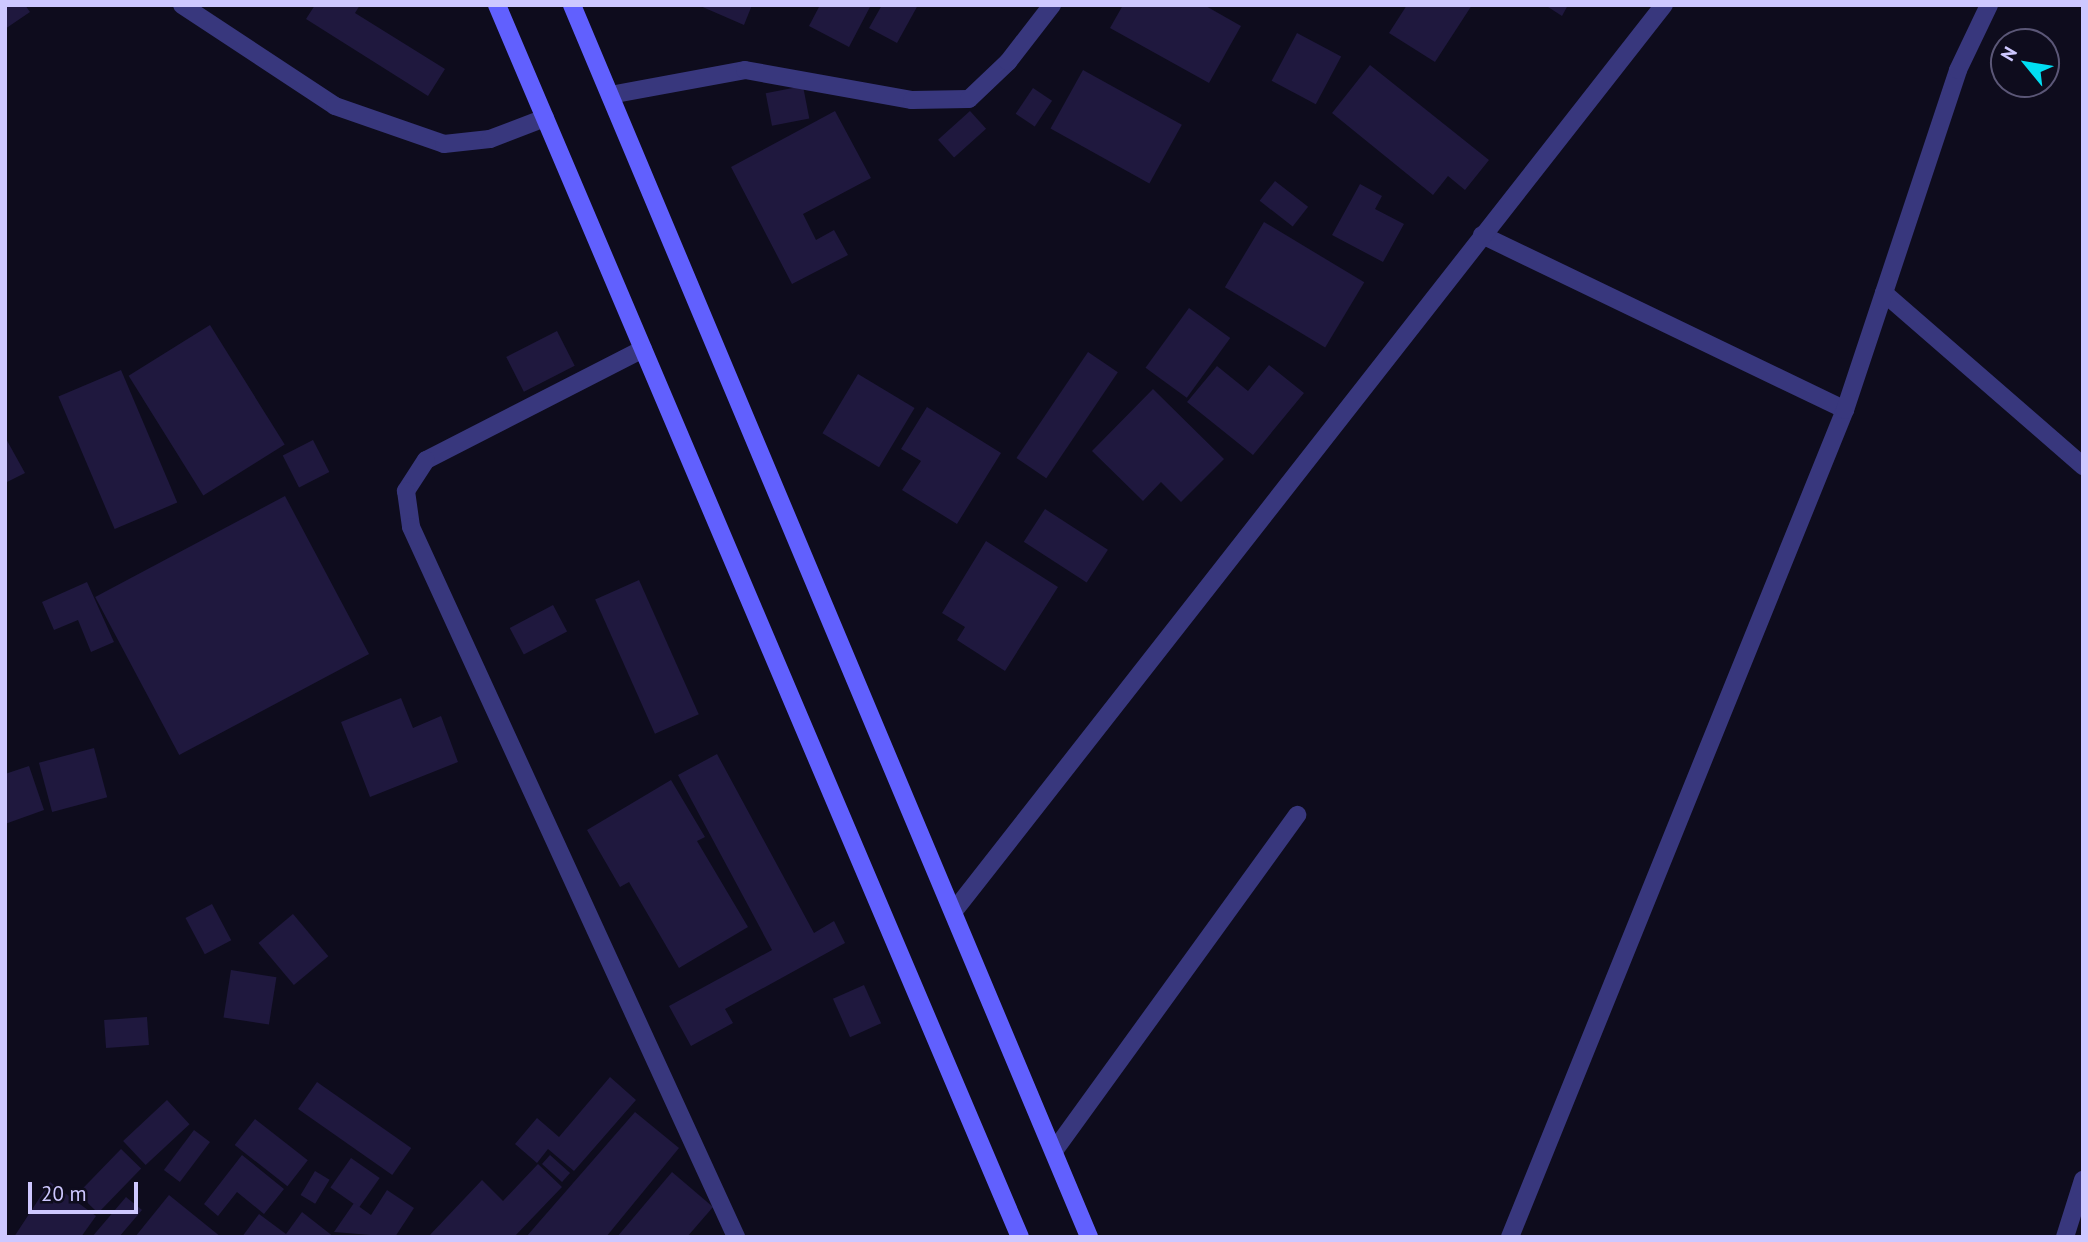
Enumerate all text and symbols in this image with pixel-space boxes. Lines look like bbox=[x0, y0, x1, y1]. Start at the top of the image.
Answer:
north arrow bbox=[1990, 28, 2060, 98]
text: N bbox=[1995, 42, 2022, 65]
scale bar bbox=[32, 1168, 142, 1212]
text: 20 m bbox=[41, 1180, 87, 1207]

